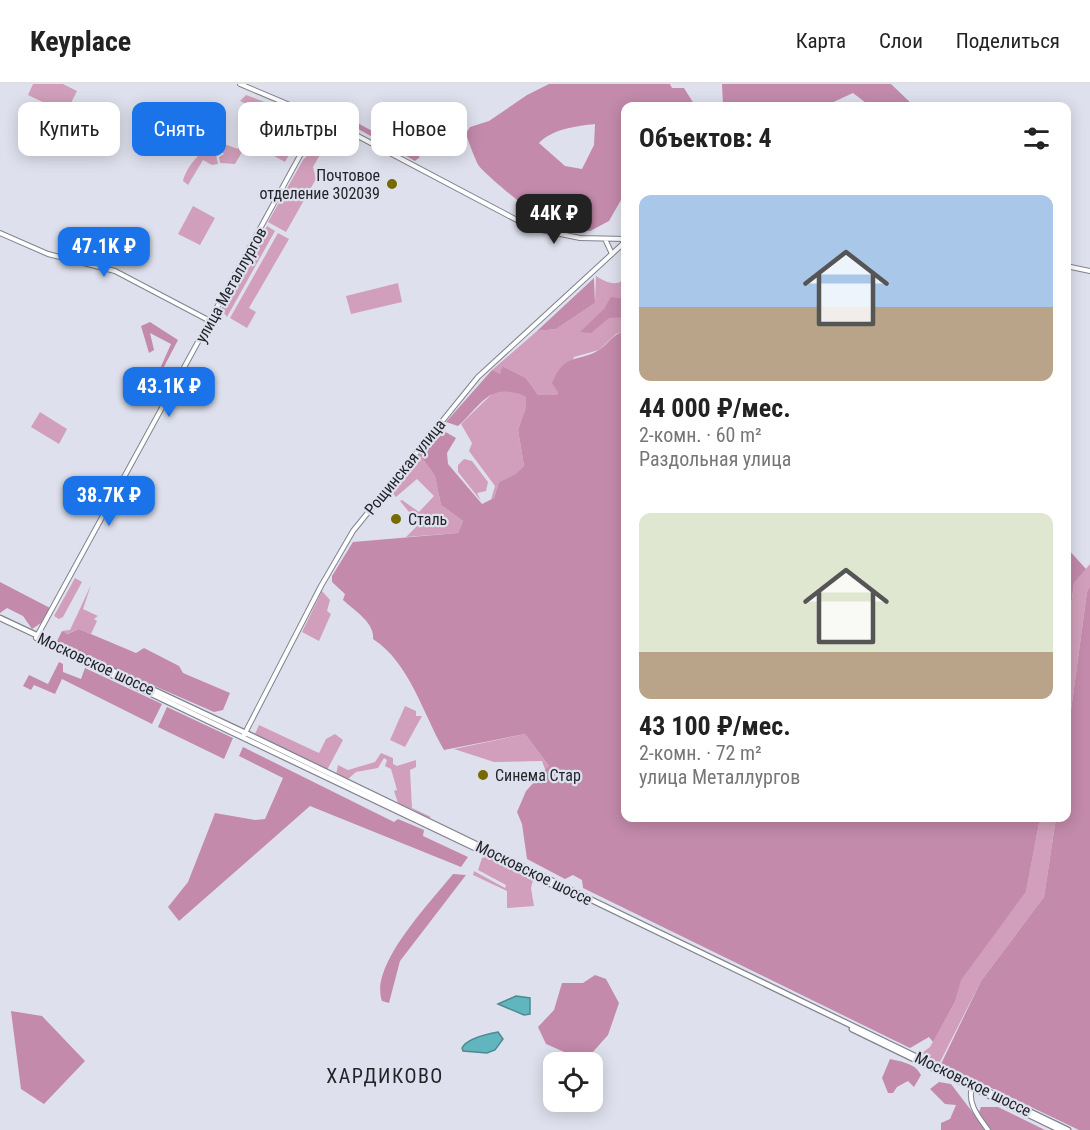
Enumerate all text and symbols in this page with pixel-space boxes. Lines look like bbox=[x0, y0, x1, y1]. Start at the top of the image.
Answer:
text: Keyplace bbox=[30, 25, 131, 58]
text: Карта bbox=[796, 29, 846, 53]
text: Слои bbox=[879, 29, 923, 53]
text: Поделиться bbox=[956, 29, 1060, 53]
chip: Купить bbox=[18, 102, 120, 156]
chip: Снять bbox=[132, 102, 226, 156]
chip: Фильтры bbox=[238, 102, 359, 156]
chip: Новое bbox=[371, 102, 467, 156]
icon: filters bbox=[1020, 122, 1053, 155]
text: Объектов: 4 bbox=[639, 123, 772, 153]
place label: Почтовое отделение 302039 bbox=[259, 166, 380, 203]
marker: Почтовое отделение 302039 bbox=[385, 177, 399, 191]
pin: 44K ₽ bbox=[512, 194, 596, 245]
text: 44K ₽ bbox=[530, 201, 578, 225]
street label: улица Металлургов bbox=[191, 224, 271, 346]
pin: 47.1K ₽ bbox=[49, 227, 159, 278]
text: 47.1K ₽ bbox=[72, 234, 136, 258]
icon: home bbox=[792, 234, 900, 342]
pin: 43.1K ₽ bbox=[114, 367, 224, 418]
text: 43.1K ₽ bbox=[137, 374, 201, 398]
text: 44 000 ₽/мес. bbox=[639, 393, 791, 423]
street label: Рощинская улица bbox=[361, 415, 449, 519]
text: 2-комн. · 60 m² bbox=[639, 423, 762, 447]
text: Раздольная улица bbox=[639, 447, 791, 471]
pin: 38.7K ₽ bbox=[54, 476, 164, 527]
text: 38.7K ₽ bbox=[77, 483, 141, 507]
place label: Сталь bbox=[408, 510, 447, 529]
marker: Сталь bbox=[389, 512, 403, 526]
icon: home bbox=[792, 552, 900, 660]
street label: Московское шоссе bbox=[35, 629, 157, 699]
text: 43 100 ₽/мес. bbox=[639, 711, 791, 741]
text: 2-комн. · 72 m² bbox=[639, 741, 762, 765]
text: улица Металлургов bbox=[639, 765, 800, 789]
place label: Синема Стар bbox=[495, 766, 581, 785]
marker: Синема Стар bbox=[476, 768, 490, 782]
street label: Московское шоссе bbox=[473, 837, 595, 909]
street label: Московское шоссе bbox=[912, 1048, 1034, 1120]
map controls bbox=[543, 1052, 603, 1112]
button: locate bbox=[543, 1052, 603, 1112]
district label: ХАРДИКОВО bbox=[326, 1064, 444, 1088]

